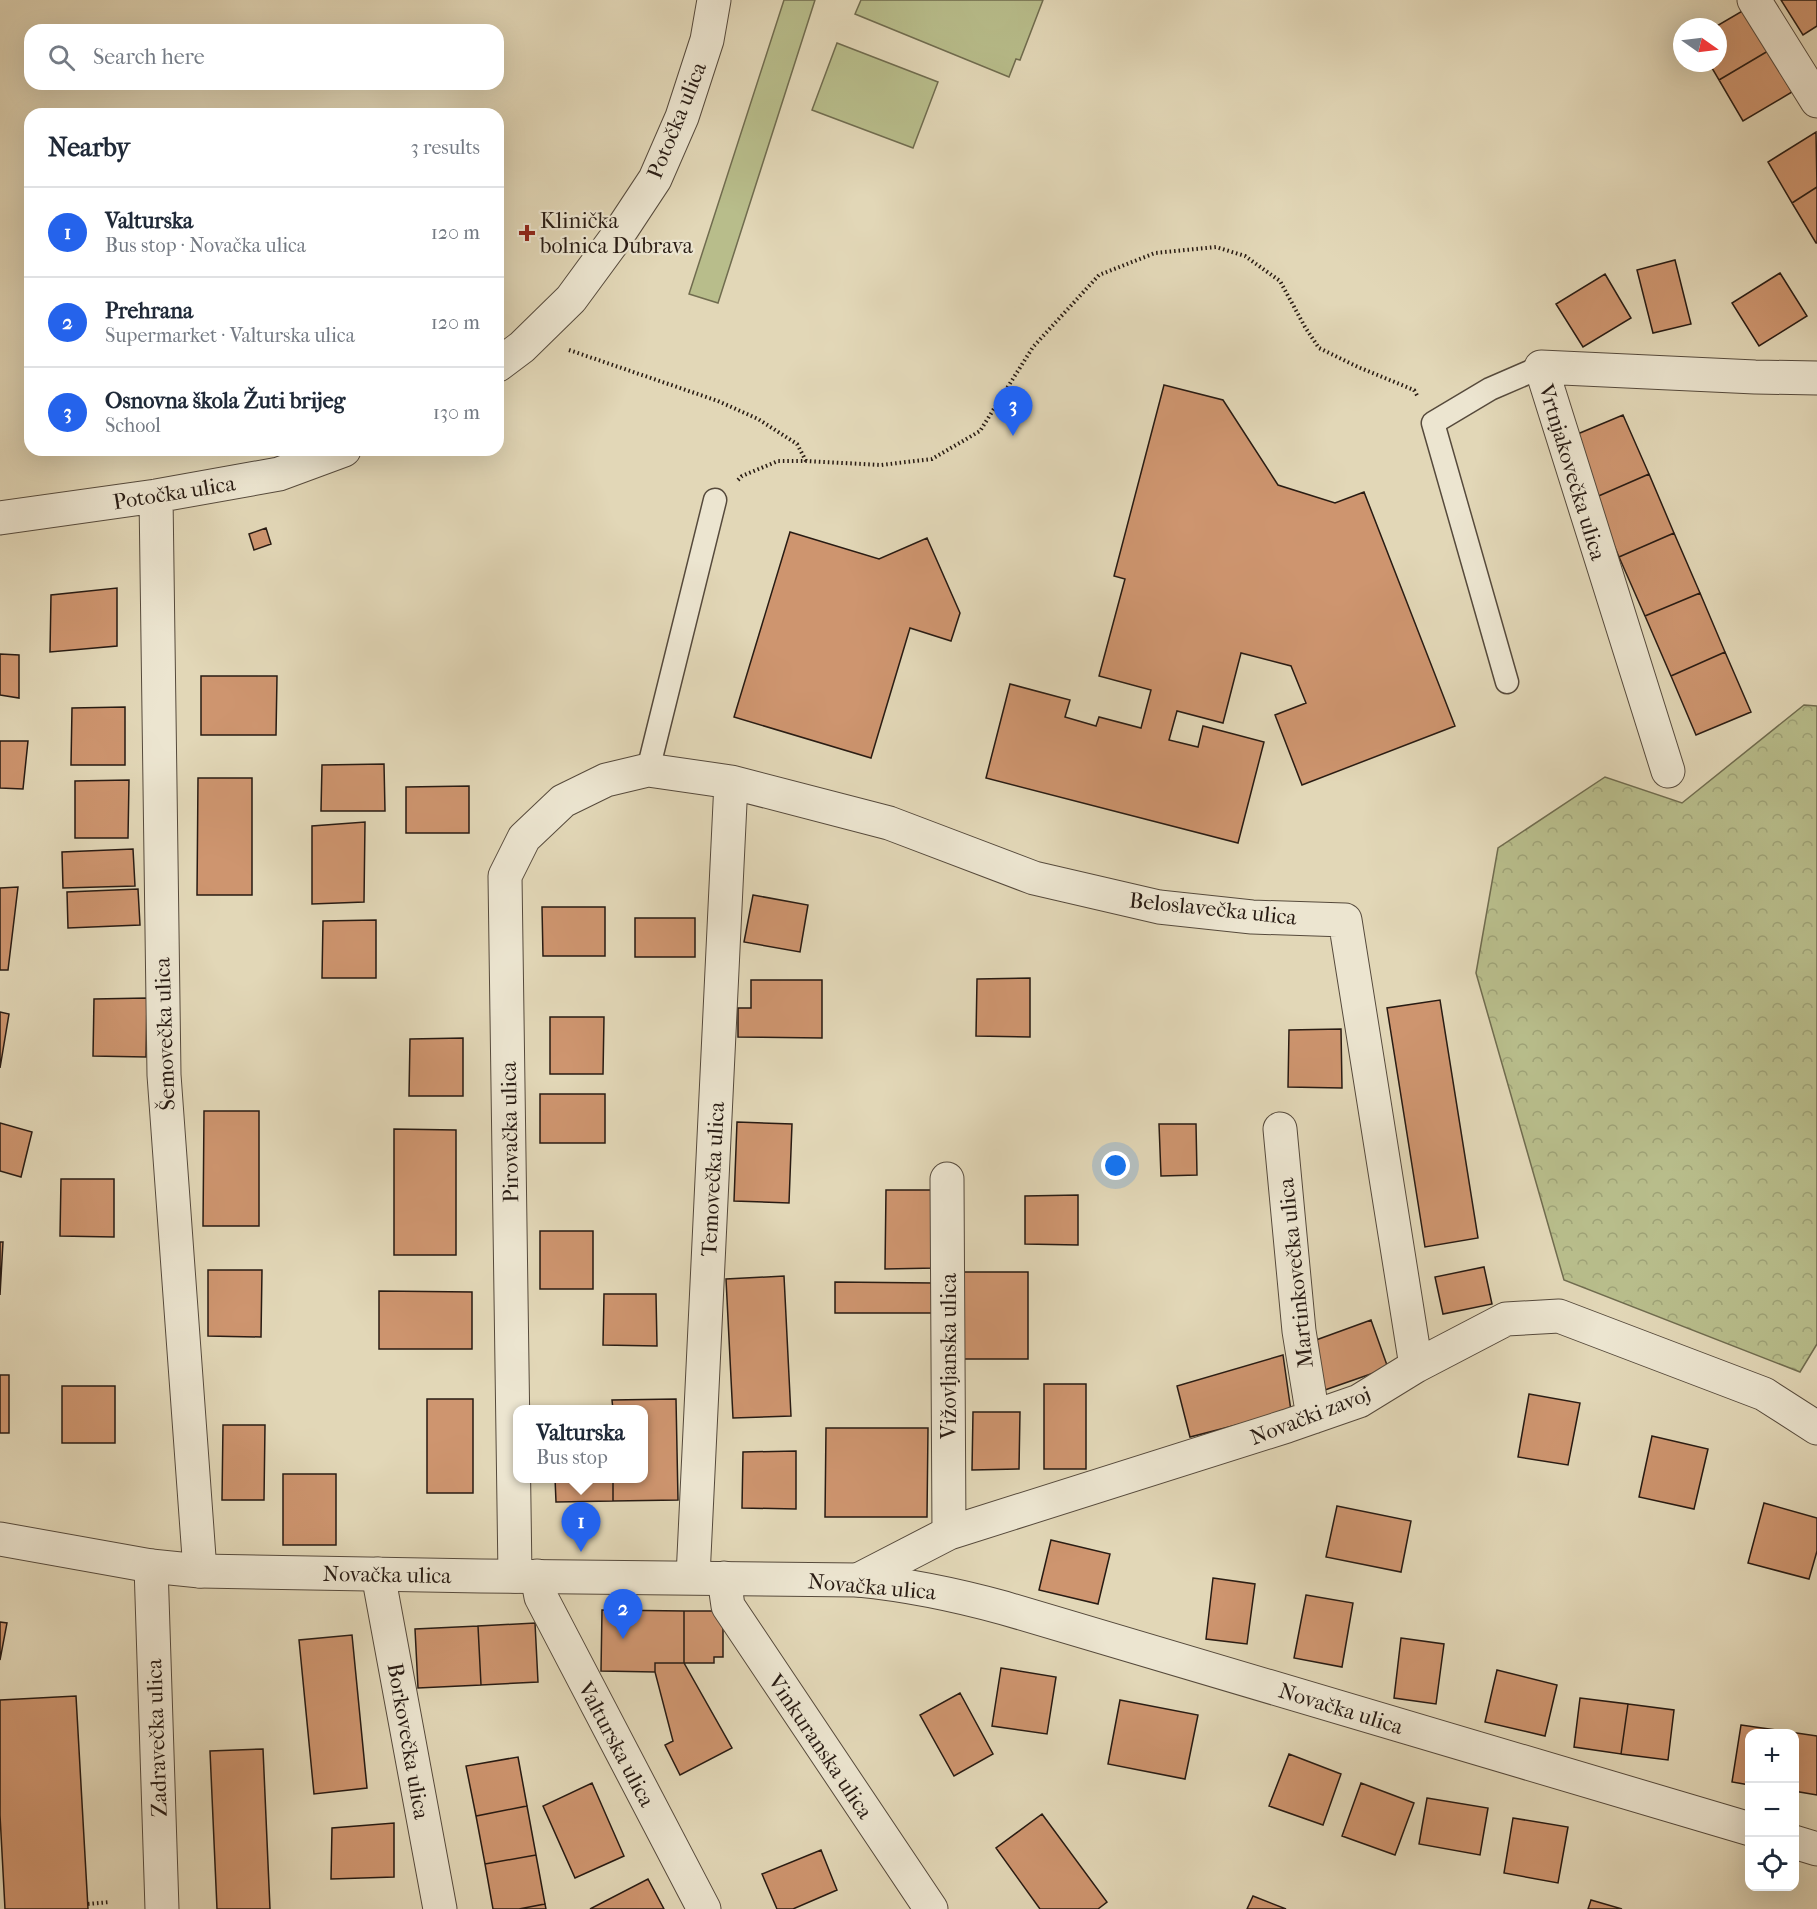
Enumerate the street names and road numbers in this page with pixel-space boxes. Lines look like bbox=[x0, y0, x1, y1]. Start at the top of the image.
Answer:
street label: Potočka ulica bbox=[642, 58, 712, 182]
street label: Vrtnjakovečka ulica bbox=[1533, 380, 1611, 564]
street label: Potočka ulica bbox=[111, 470, 238, 515]
street label: Beloslavečka ulica bbox=[1128, 887, 1299, 931]
street label: Šemovečka ulica bbox=[148, 956, 181, 1111]
street label: Pirovačka ulica bbox=[496, 1060, 524, 1203]
street label: Temovečka ulica bbox=[696, 1100, 730, 1257]
street label: Martinkovečka ulica bbox=[1273, 1176, 1319, 1369]
street label: Vižovljanska ulica bbox=[936, 1272, 962, 1440]
street label: Novački zavoj bbox=[1246, 1381, 1374, 1451]
street label: Novačka ulica bbox=[322, 1561, 452, 1589]
street label: Novačka ulica bbox=[807, 1568, 938, 1606]
street label: Zadravečka ulica bbox=[141, 1658, 173, 1817]
street label: Borkovečka ulica bbox=[381, 1661, 435, 1822]
street label: Vinkuranska ulica bbox=[762, 1669, 879, 1824]
street label: Valturska ulica bbox=[572, 1677, 660, 1812]
street label: Novačka ulica bbox=[1275, 1678, 1407, 1740]

